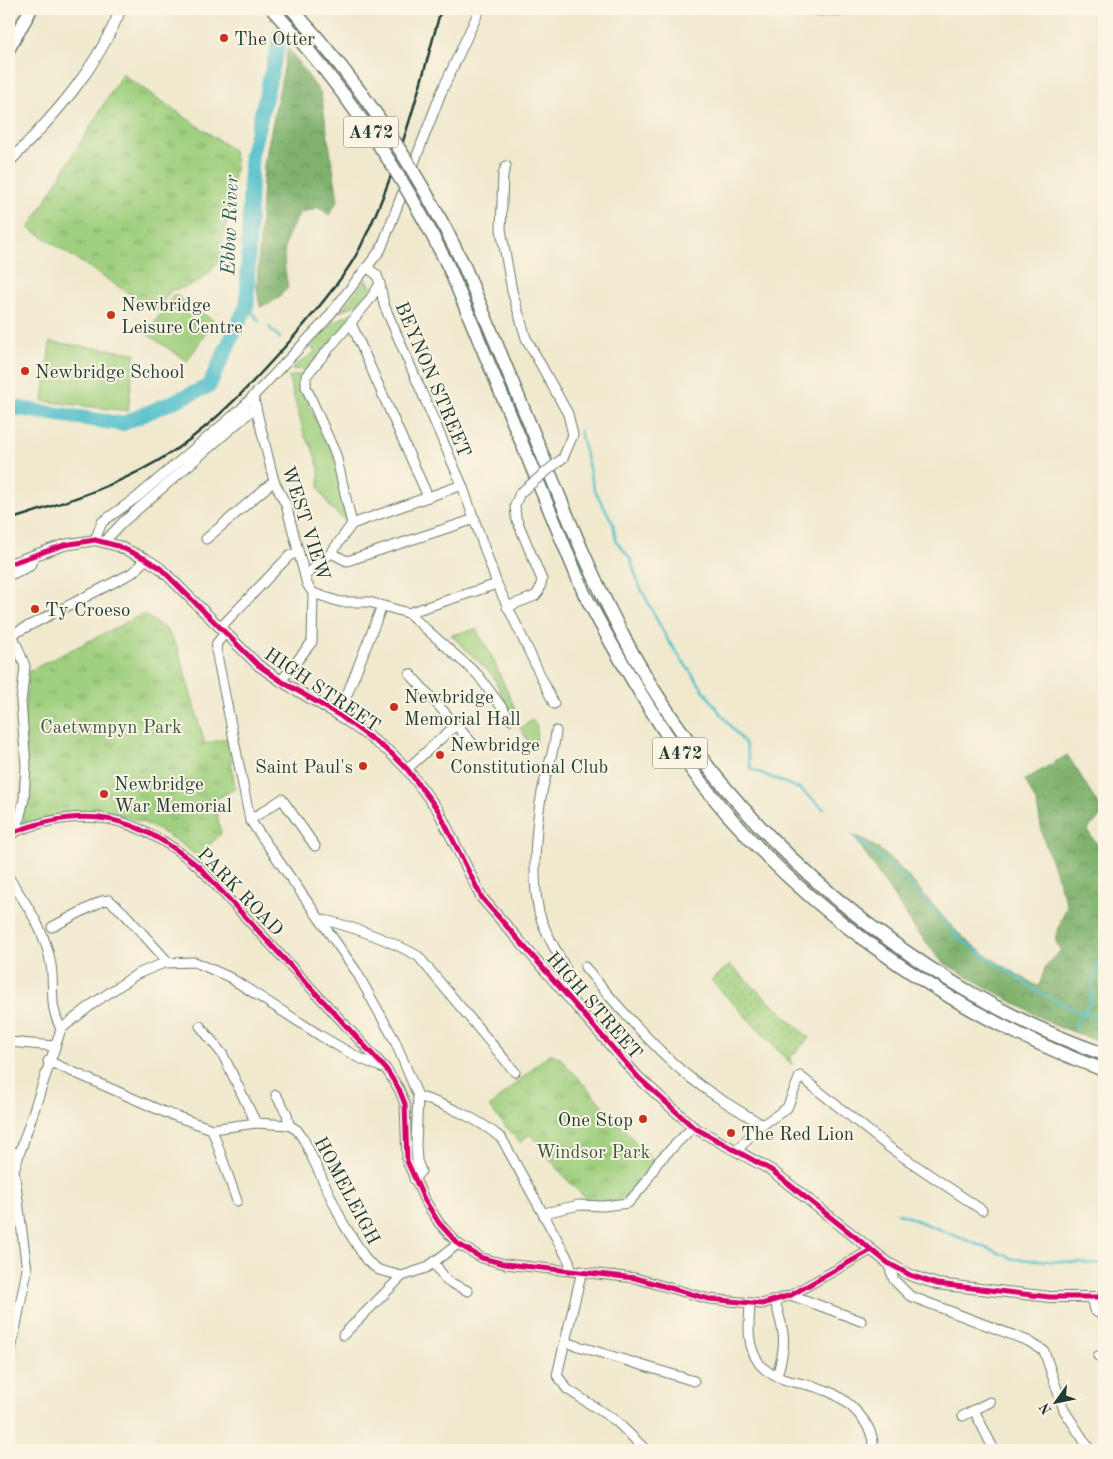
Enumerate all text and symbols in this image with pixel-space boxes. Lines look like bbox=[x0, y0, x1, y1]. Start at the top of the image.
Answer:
place label: The Otter bbox=[234, 31, 315, 50]
marker: The Otter bbox=[218, 32, 230, 44]
road number: A472 bbox=[344, 116, 398, 148]
water label: Ebbw River bbox=[219, 174, 243, 277]
place label: Newbridge Leisure Centre bbox=[121, 297, 243, 338]
street label: BEYNON STREET bbox=[390, 300, 473, 460]
marker: Newbridge Leisure Centre bbox=[105, 309, 117, 321]
place label: Newbridge School bbox=[35, 364, 184, 383]
marker: Newbridge School bbox=[19, 365, 31, 377]
street label: WEST VIEW bbox=[277, 464, 332, 584]
place label: Ty Croeso bbox=[45, 602, 130, 621]
marker: Ty Croeso bbox=[29, 603, 41, 615]
street label: HIGH STREET bbox=[260, 645, 383, 737]
place label: Newbridge Memorial Hall bbox=[404, 689, 521, 730]
marker: Newbridge Memorial Hall bbox=[388, 701, 400, 713]
park label: Caetwmpyn Park bbox=[40, 719, 182, 738]
place label: Newbridge Constitutional Club bbox=[450, 737, 608, 778]
road number: A472 bbox=[652, 738, 708, 768]
marker: Newbridge Constitutional Club bbox=[434, 749, 446, 761]
place label: Saint Paul's bbox=[255, 759, 353, 778]
marker: Saint Paul's bbox=[357, 760, 369, 772]
place label: Newbridge War Memorial bbox=[114, 776, 232, 817]
marker: Newbridge War Memorial bbox=[98, 788, 110, 800]
street label: PARK ROAD bbox=[193, 845, 286, 941]
street label: HIGH STREET bbox=[542, 949, 645, 1064]
place label: One Stop bbox=[558, 1112, 633, 1131]
marker: One Stop bbox=[637, 1113, 649, 1125]
place label: The Red Lion bbox=[741, 1126, 854, 1145]
marker: The Red Lion bbox=[725, 1127, 737, 1139]
street label: HOMELEIGH bbox=[309, 1134, 382, 1248]
park label: Windsor Park bbox=[536, 1144, 650, 1163]
north arrow bbox=[1030, 1376, 1080, 1426]
text: N bbox=[1037, 1400, 1055, 1417]

